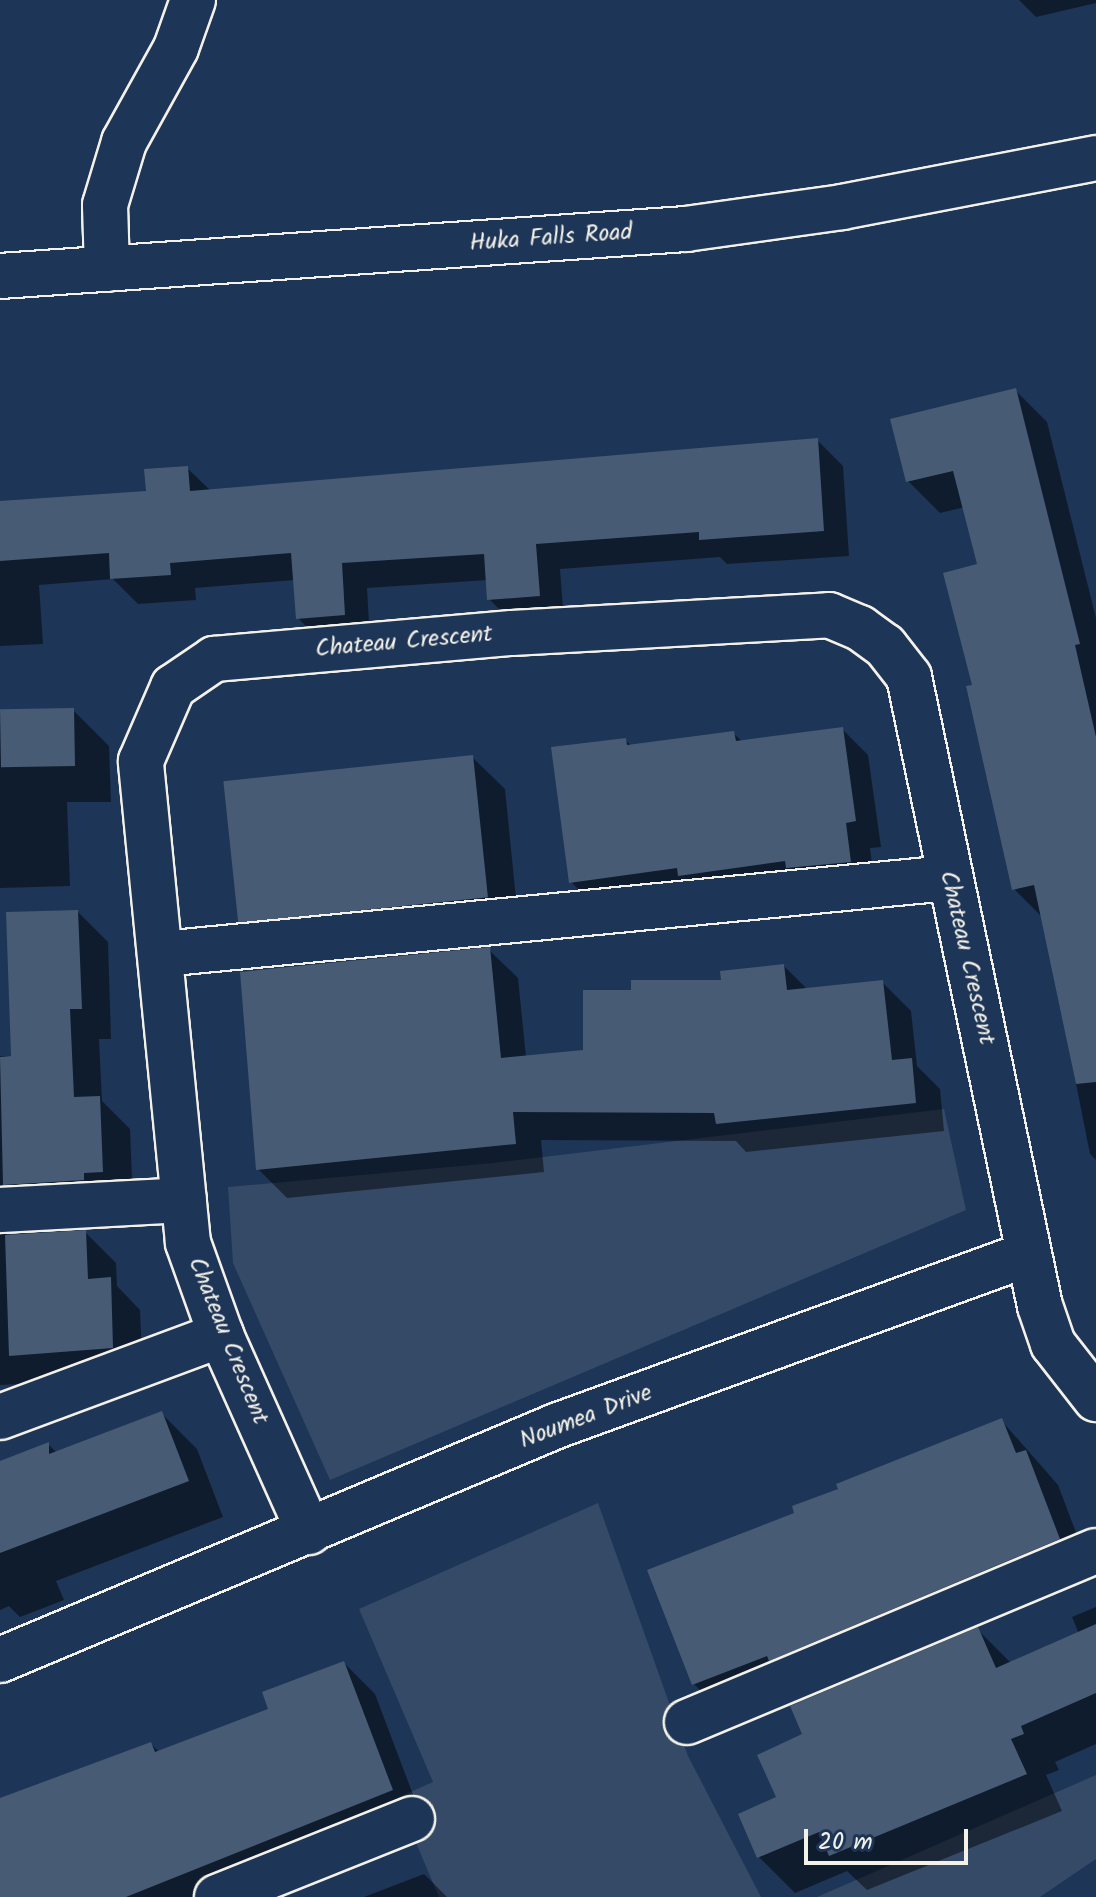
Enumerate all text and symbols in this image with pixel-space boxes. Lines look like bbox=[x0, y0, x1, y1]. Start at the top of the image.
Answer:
street label: Huka Falls Road bbox=[469, 218, 633, 258]
street label: Chateau Crescent bbox=[314, 620, 494, 664]
street label: Chateau Crescent bbox=[933, 868, 1001, 1048]
street label: Chateau Crescent bbox=[181, 1253, 275, 1429]
street label: Noumea Drive bbox=[516, 1379, 656, 1455]
scale bar bbox=[808, 1813, 972, 1863]
text: 20 m bbox=[818, 1823, 873, 1862]

